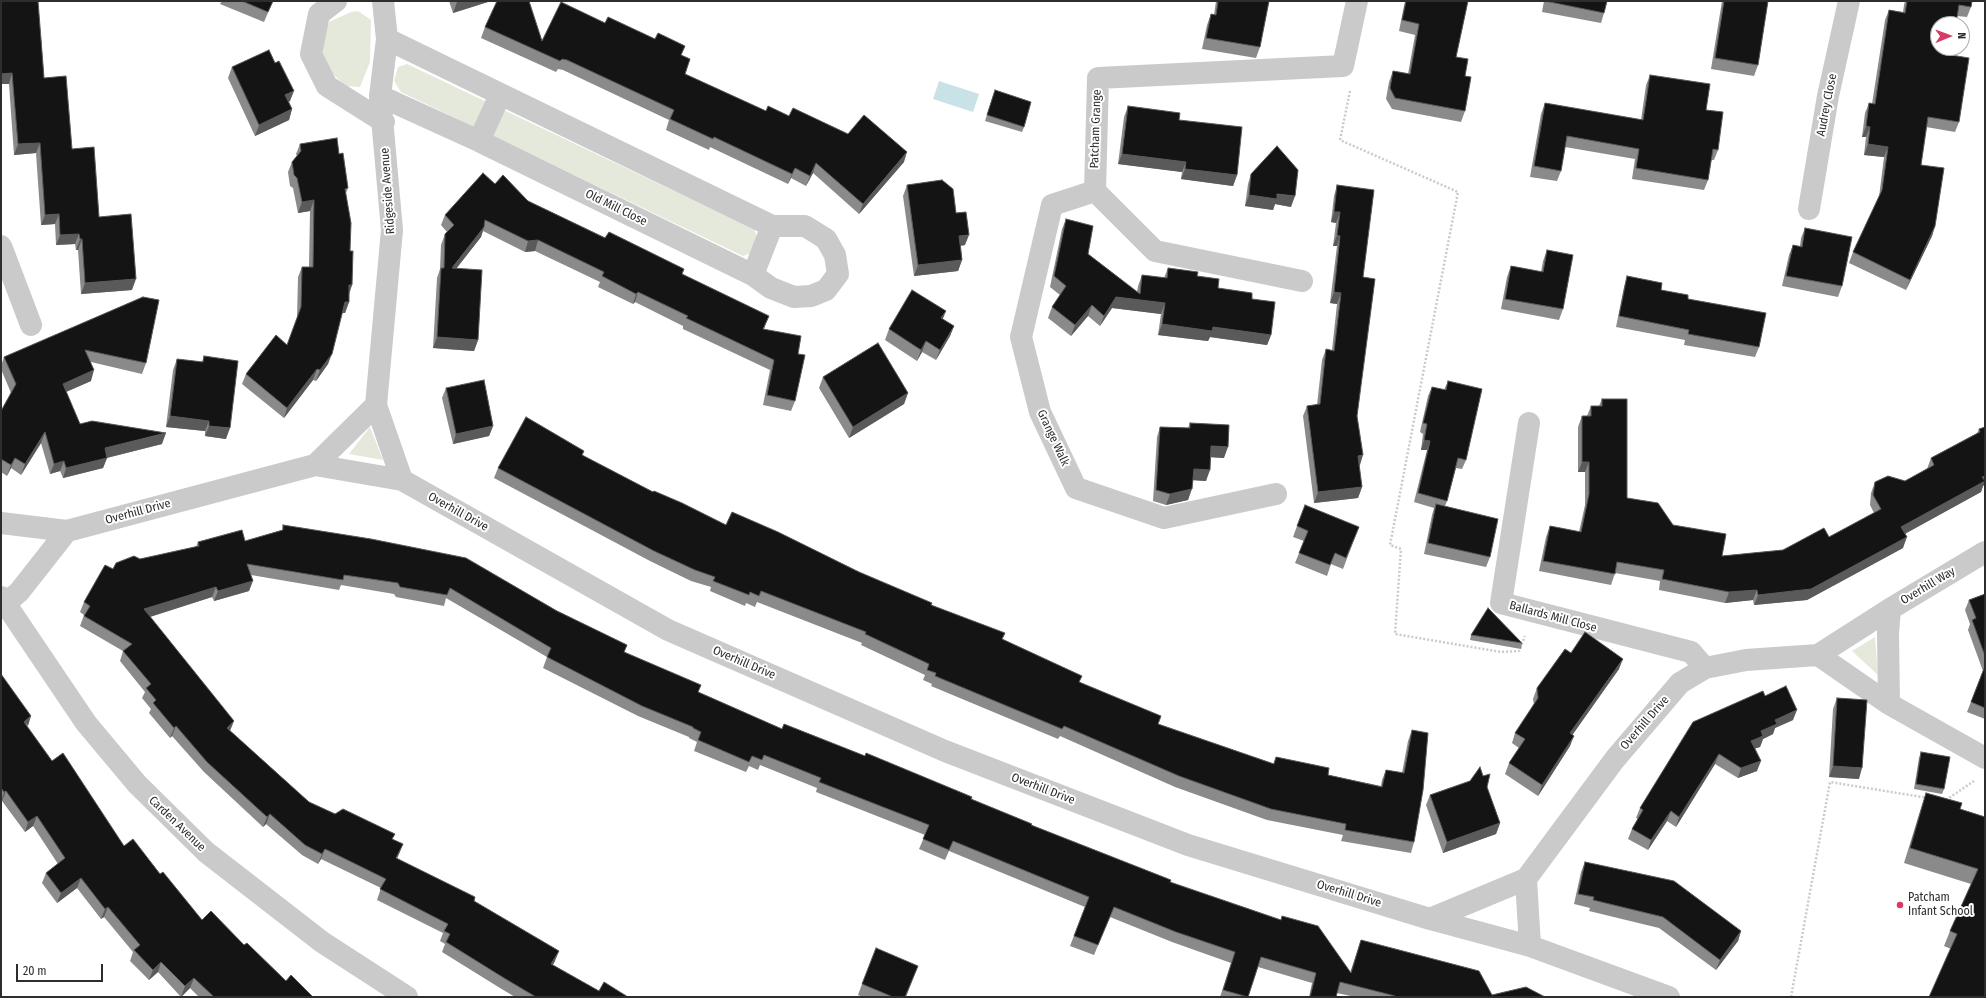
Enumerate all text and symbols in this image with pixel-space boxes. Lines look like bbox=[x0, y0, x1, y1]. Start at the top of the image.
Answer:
north arrow bbox=[1930, 16, 1970, 56]
text: N bbox=[1955, 32, 1968, 39]
street label: Audrey Close bbox=[1814, 73, 1840, 137]
street label: Patcham Grange bbox=[1087, 89, 1105, 169]
street label: Ridgeside Avenue bbox=[378, 147, 398, 235]
street label: Old Mill Close bbox=[583, 187, 649, 229]
street label: Grange Walk bbox=[1034, 408, 1072, 468]
street label: Overhill Drive bbox=[425, 489, 491, 535]
street label: Overhill Drive bbox=[104, 496, 172, 528]
street label: Overhill Way bbox=[1898, 564, 1958, 608]
street label: Ballards Mill Close bbox=[1508, 598, 1598, 636]
street label: Overhill Drive bbox=[710, 643, 778, 683]
street label: Overhill Drive bbox=[1618, 693, 1672, 753]
street label: Overhill Drive bbox=[1009, 770, 1077, 808]
street label: Carden Avenue bbox=[146, 793, 208, 855]
street label: Overhill Drive bbox=[1315, 877, 1383, 911]
place label: Patcham Infant School bbox=[1908, 891, 1973, 919]
marker: Patcham Infant School bbox=[1895, 900, 1905, 910]
scale bar bbox=[18, 956, 105, 982]
text: 20 m bbox=[23, 964, 47, 978]

